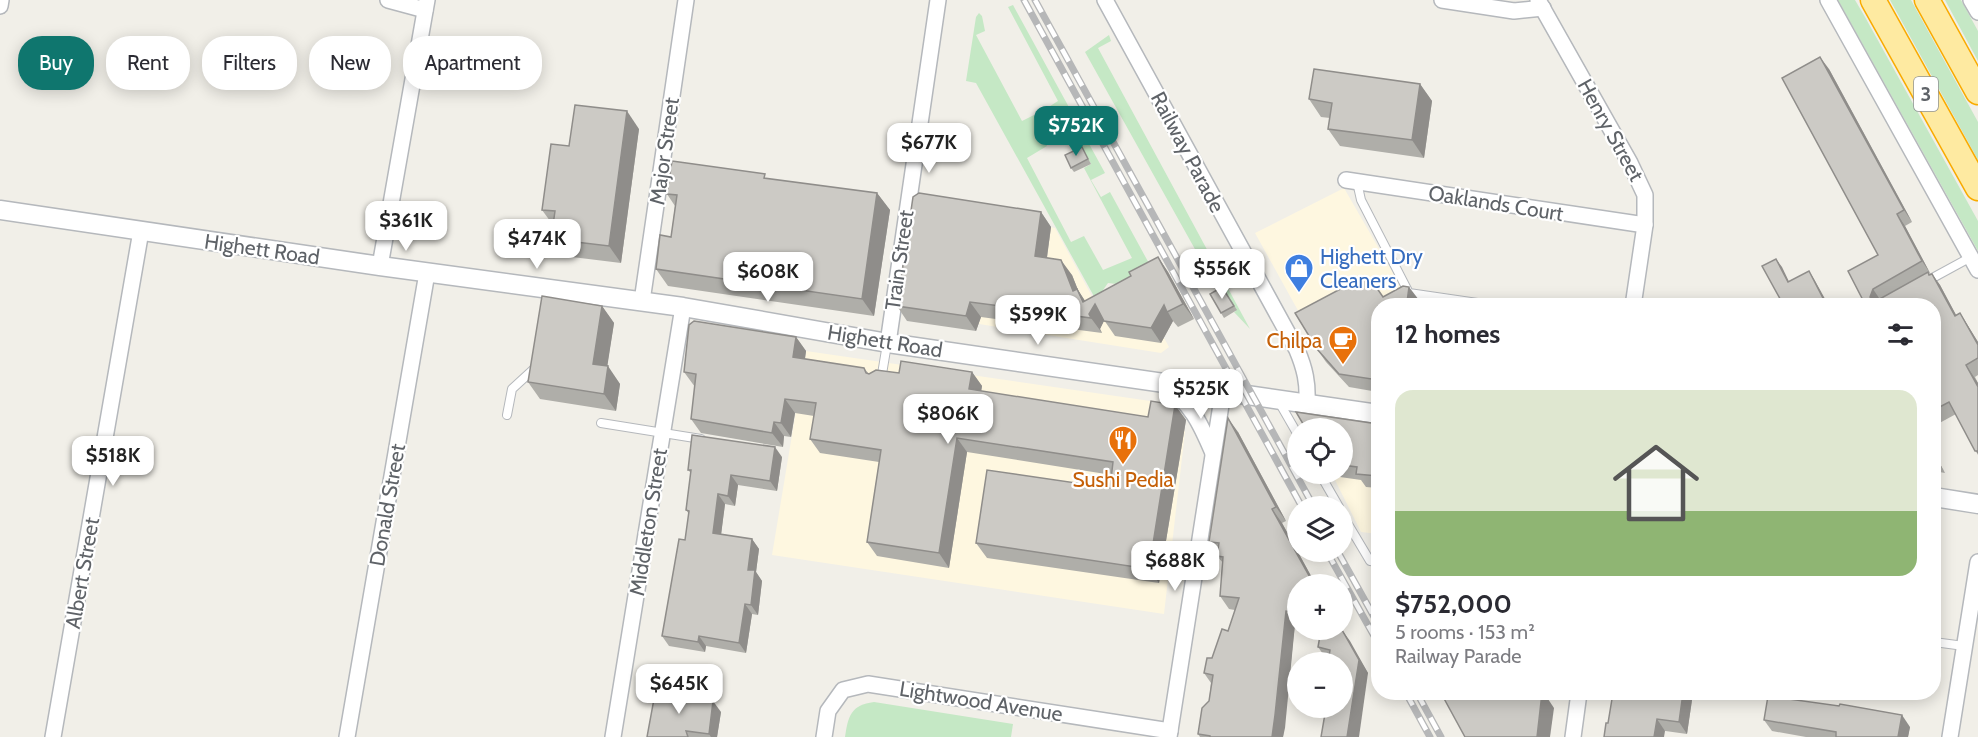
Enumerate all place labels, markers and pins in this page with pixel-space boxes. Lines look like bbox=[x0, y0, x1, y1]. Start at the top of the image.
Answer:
pin: $752K bbox=[1034, 106, 1118, 157]
pin: $677K bbox=[887, 123, 971, 174]
pin: $361K bbox=[364, 201, 448, 252]
pin: $474K bbox=[495, 219, 579, 270]
place label: Highett Dry Cleaners bbox=[1320, 244, 1423, 293]
pin: $556K bbox=[1180, 249, 1264, 300]
pin: $608K bbox=[726, 252, 810, 303]
shop icon: Highett Dry Cleaners bbox=[1283, 252, 1315, 294]
pin: $599K bbox=[996, 295, 1080, 346]
cafe icon: Chilpa bbox=[1327, 324, 1359, 366]
place label: Chilpa bbox=[1266, 328, 1322, 353]
pin: $525K bbox=[1159, 369, 1243, 420]
pin: $806K bbox=[906, 394, 990, 445]
restaurant icon: Sushi Pedia bbox=[1107, 424, 1139, 466]
pin: $518K bbox=[71, 436, 155, 487]
place label: Sushi Pedia bbox=[1072, 467, 1174, 492]
pin: $688K bbox=[1133, 541, 1217, 592]
pin: $645K bbox=[637, 664, 721, 715]

